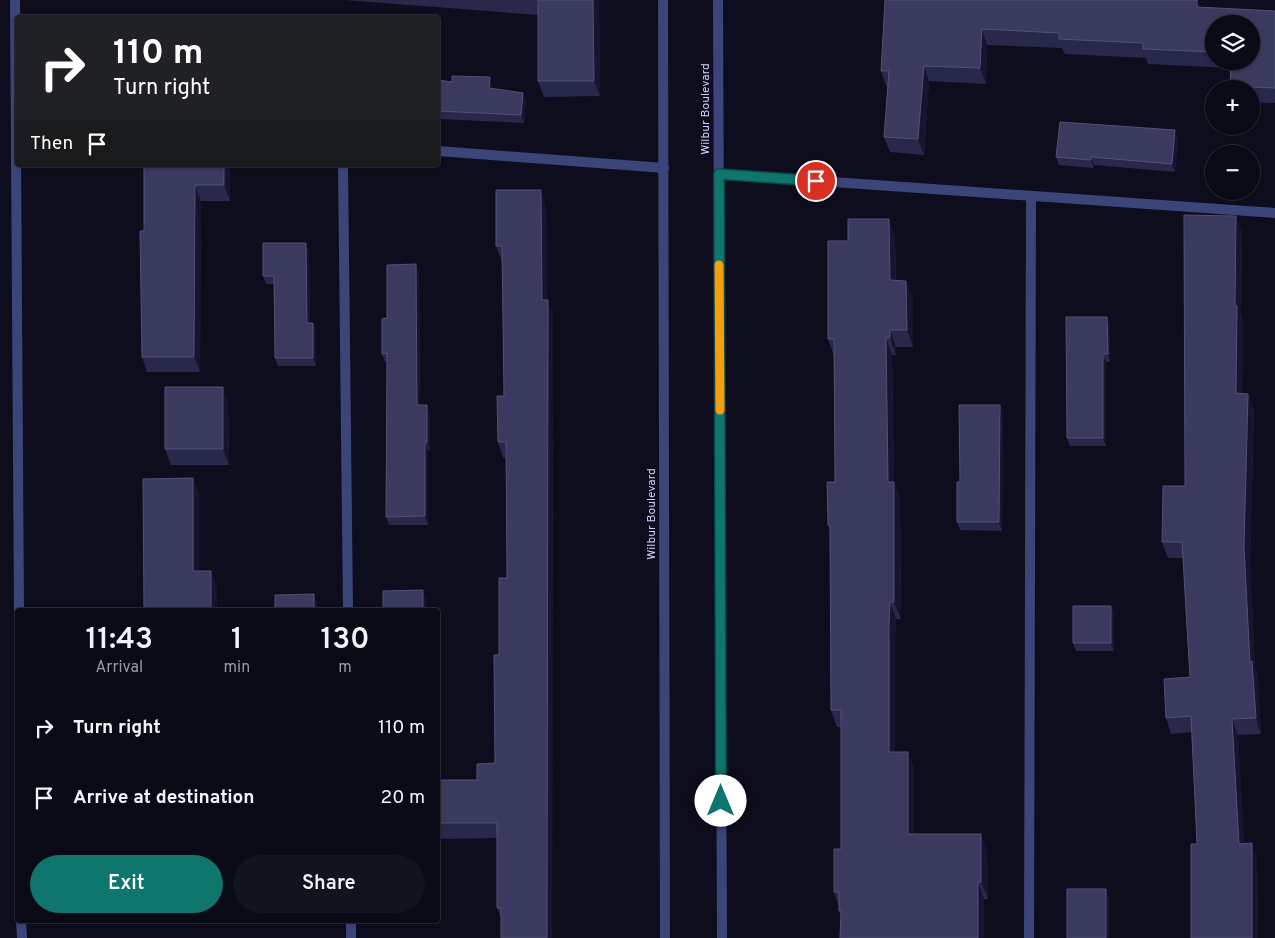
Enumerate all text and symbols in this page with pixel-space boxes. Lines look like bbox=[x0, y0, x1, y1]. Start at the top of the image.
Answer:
map controls bbox=[1205, 15, 1260, 200]
button: layers bbox=[1205, 15, 1260, 70]
text: 110 m bbox=[113, 32, 203, 76]
icon: right bbox=[30, 35, 95, 100]
street label: Wilbur Boulevard bbox=[698, 63, 714, 155]
text: Turn right bbox=[113, 75, 210, 102]
button: + bbox=[1205, 80, 1260, 135]
icon: arrive bbox=[83, 130, 111, 158]
text: Then bbox=[30, 132, 73, 156]
button: − bbox=[1205, 145, 1260, 200]
pin bbox=[795, 160, 837, 202]
icon: arrive bbox=[802, 167, 830, 195]
street label: Wilbur Boulevard bbox=[644, 468, 660, 560]
text: 11:43 bbox=[85, 622, 153, 659]
text: 1 bbox=[231, 622, 243, 659]
text: 130 bbox=[321, 622, 370, 659]
text: Arrival bbox=[95, 658, 143, 678]
text: min bbox=[224, 658, 250, 678]
text: m bbox=[338, 658, 352, 678]
icon: right bbox=[30, 714, 58, 742]
text: Turn right bbox=[73, 716, 161, 740]
text: 110 m bbox=[378, 716, 425, 740]
position arrow bbox=[694, 774, 746, 826]
icon: arrive bbox=[30, 784, 58, 812]
text: Arrive at destination bbox=[73, 786, 254, 810]
text: 20 m bbox=[381, 786, 425, 810]
button: Exit bbox=[30, 855, 223, 913]
button: Share bbox=[233, 855, 425, 913]

